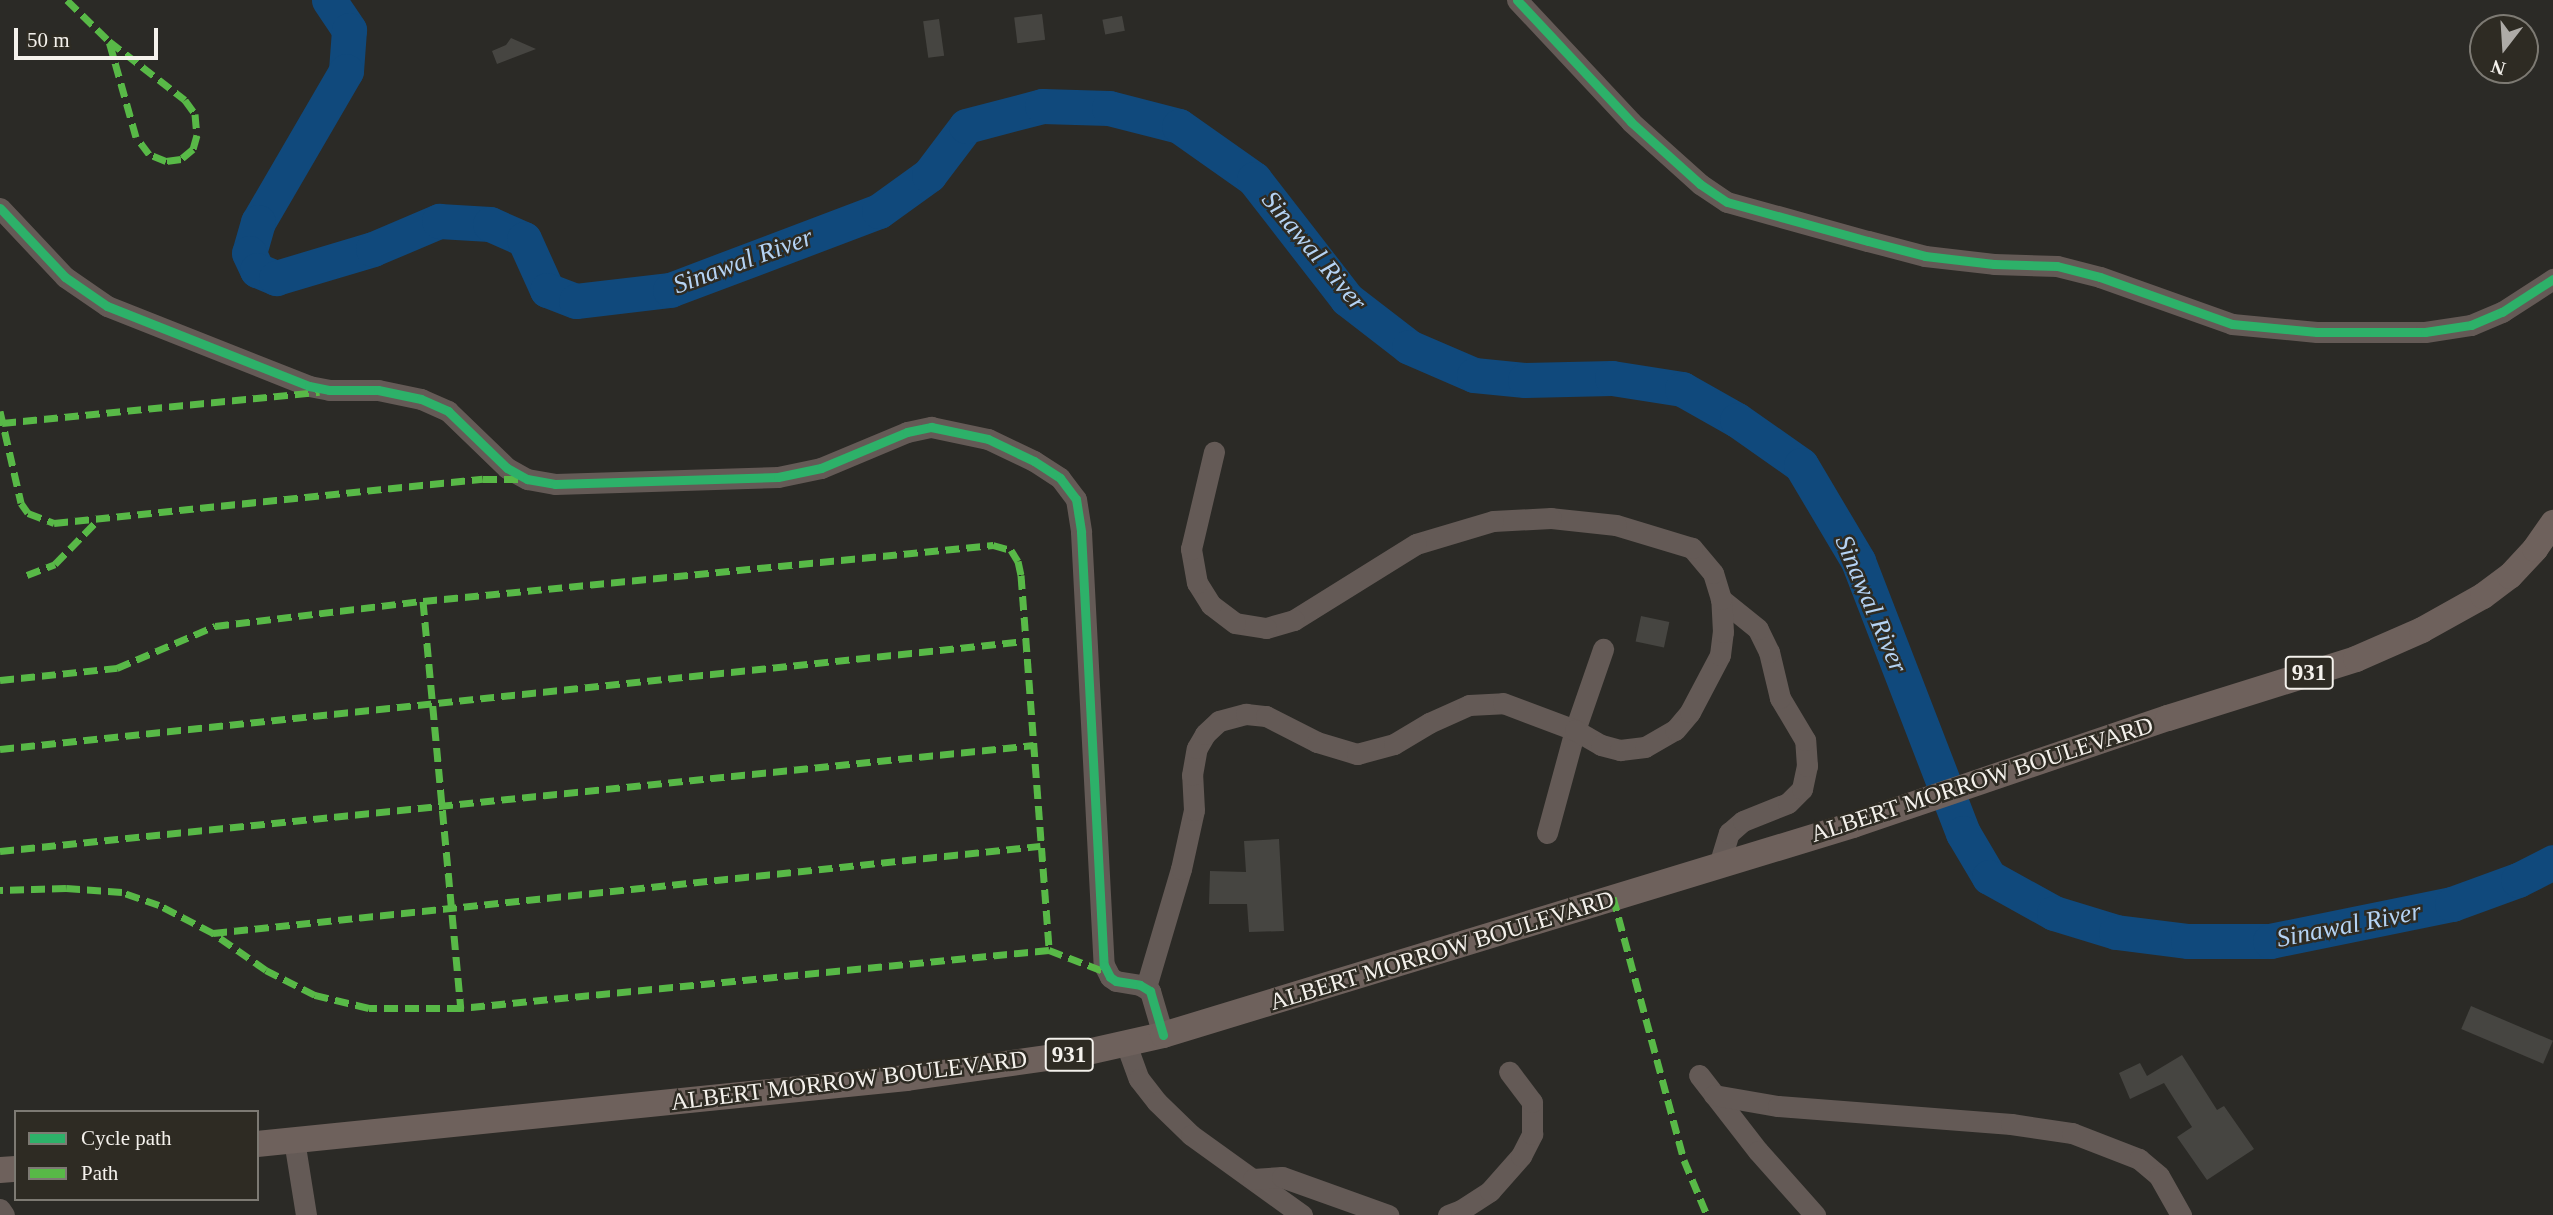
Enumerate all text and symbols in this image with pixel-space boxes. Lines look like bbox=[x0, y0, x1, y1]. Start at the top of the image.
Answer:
scale bar bbox=[18, 14, 161, 58]
north arrow bbox=[2469, 14, 2539, 84]
text: 50 m bbox=[27, 28, 70, 52]
text: N bbox=[2489, 56, 2508, 80]
water label: Sinawal River bbox=[1255, 185, 1373, 317]
water label: Sinawal River bbox=[669, 221, 817, 301]
water label: Sinawal River bbox=[1828, 530, 1914, 678]
road number: 931 bbox=[2284, 653, 2334, 692]
street label: ALBERT MORROW BOULEVARD bbox=[1807, 711, 2157, 849]
street label: ALBERT MORROW BOULEVARD bbox=[1266, 885, 1618, 1017]
water label: Sinawal River bbox=[2274, 896, 2424, 954]
road number: 931 bbox=[1044, 1036, 1094, 1074]
street label: ALBERT MORROW BOULEVARD bbox=[669, 1045, 1029, 1117]
legend bbox=[14, 1110, 259, 1201]
text: Cycle path bbox=[81, 1126, 171, 1150]
text: Path bbox=[81, 1161, 118, 1185]

